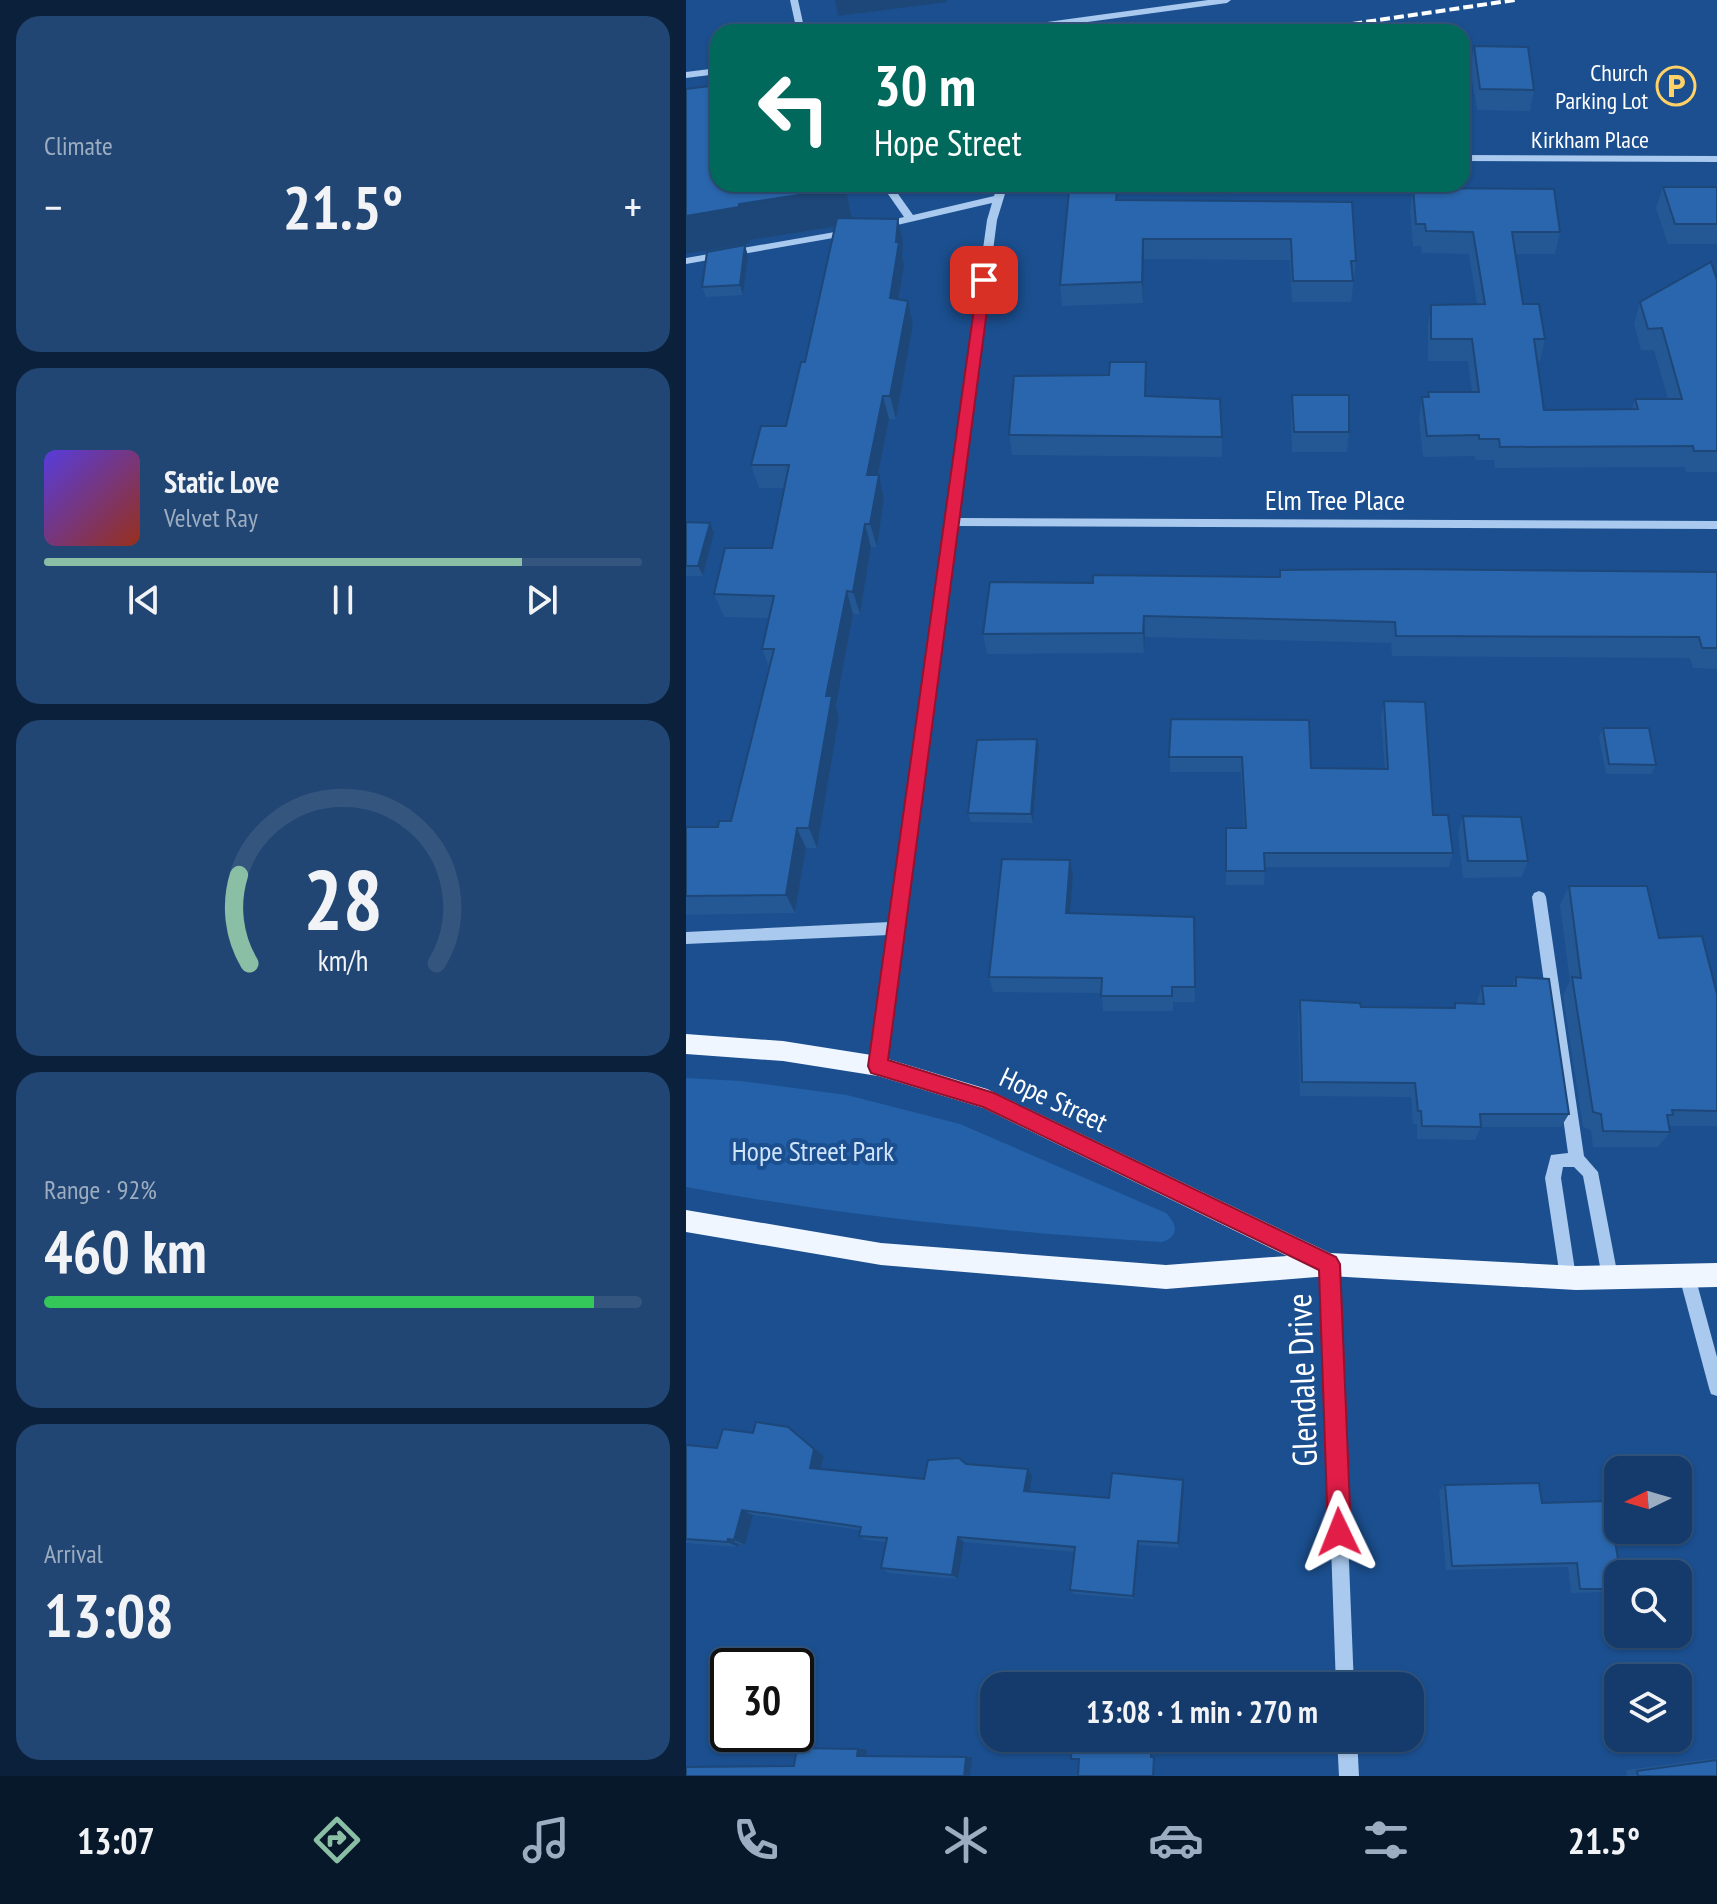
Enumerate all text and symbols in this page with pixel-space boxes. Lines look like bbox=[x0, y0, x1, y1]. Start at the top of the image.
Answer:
text: 30 m bbox=[874, 49, 976, 121]
icon: left bbox=[742, 56, 846, 160]
place label: Church Parking Lot bbox=[1555, 57, 1648, 116]
parking icon: Church Parking Lot bbox=[1655, 65, 1697, 107]
text: Hope Street bbox=[874, 119, 1022, 166]
street label: Kirkham Place bbox=[1531, 124, 1649, 155]
text: Climate bbox=[44, 129, 113, 162]
text: 21.5° bbox=[283, 168, 403, 246]
text: − bbox=[44, 178, 62, 235]
text: + bbox=[624, 178, 642, 235]
pin bbox=[950, 246, 1018, 314]
icon: arrive bbox=[962, 258, 1006, 302]
text: Static Love bbox=[164, 462, 279, 501]
street label: Elm Tree Place bbox=[1265, 481, 1405, 518]
text: Velvet Ray bbox=[164, 501, 258, 534]
icon: previous bbox=[122, 578, 166, 622]
icon: pause bbox=[321, 578, 365, 622]
icon: next bbox=[520, 578, 564, 622]
text: 28 bbox=[303, 845, 383, 953]
text: km/h bbox=[318, 942, 368, 979]
street label: Hope Street bbox=[994, 1058, 1114, 1140]
park label: Hope Street Park bbox=[732, 1132, 894, 1169]
text: Range · 92% bbox=[44, 1173, 157, 1206]
text: 460 km bbox=[44, 1212, 207, 1290]
street label: Glendale Drive bbox=[1276, 1293, 1326, 1467]
north arrow bbox=[1604, 1456, 1692, 1544]
map controls bbox=[1604, 1456, 1692, 1752]
position arrow bbox=[1297, 1490, 1381, 1574]
text: Arrival bbox=[44, 1537, 103, 1570]
button: search bbox=[1604, 1560, 1692, 1648]
text: 13:08 bbox=[44, 1576, 174, 1654]
speed limit sign: 30 bbox=[710, 1648, 814, 1752]
button: layers bbox=[1604, 1664, 1692, 1752]
text: 13:08 · 1 min · 270 m bbox=[1086, 1692, 1318, 1731]
icon: directions bbox=[309, 1812, 365, 1868]
icon: music bbox=[518, 1812, 574, 1868]
icon: phone bbox=[728, 1812, 784, 1868]
icon: climate bbox=[938, 1812, 994, 1868]
icon: car bbox=[1148, 1812, 1204, 1868]
icon: filters bbox=[1358, 1812, 1414, 1868]
text: 13:07 bbox=[77, 1817, 155, 1864]
text: 21.5° bbox=[1568, 1817, 1640, 1864]

